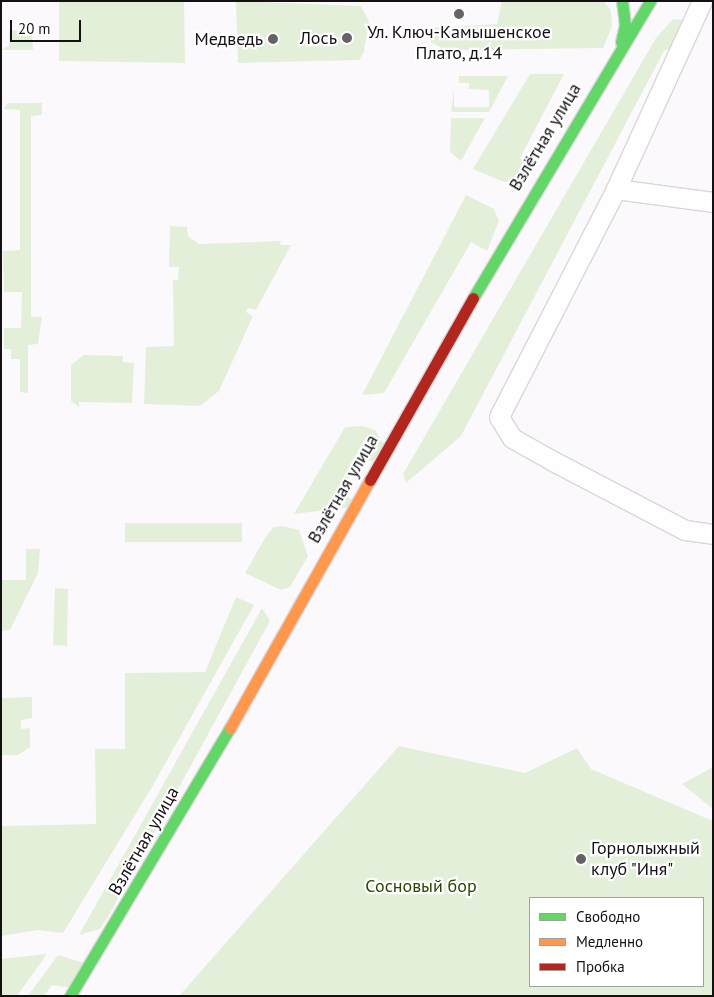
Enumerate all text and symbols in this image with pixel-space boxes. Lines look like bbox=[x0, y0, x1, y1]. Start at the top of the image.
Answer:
marker: Ул. Ключ-Камышенское Плато, д.14 bbox=[453, 8, 465, 20]
scale bar bbox=[12, 10, 84, 42]
text: 20 m bbox=[18, 19, 51, 38]
place label: Ул. Ключ-Камышенское Плато, д.14 bbox=[366, 22, 552, 64]
place label: Лось bbox=[300, 27, 337, 49]
place label: Медведь bbox=[194, 28, 263, 50]
marker: Лось bbox=[341, 32, 353, 44]
marker: Медведь bbox=[267, 33, 279, 45]
street label: Взлётная улица bbox=[504, 79, 586, 195]
street label: Взлётная улица bbox=[303, 431, 383, 547]
street label: Взлётная улица bbox=[104, 783, 184, 899]
place label: Горнолыжный клуб "Иня" bbox=[591, 838, 700, 881]
marker: Горнолыжный клуб "Иня" bbox=[575, 853, 587, 865]
park label: Сосновый бор bbox=[365, 875, 477, 897]
legend bbox=[529, 897, 704, 987]
text: Свободно bbox=[576, 907, 640, 926]
text: Медленно bbox=[576, 932, 643, 951]
text: Пробка bbox=[576, 957, 625, 976]

